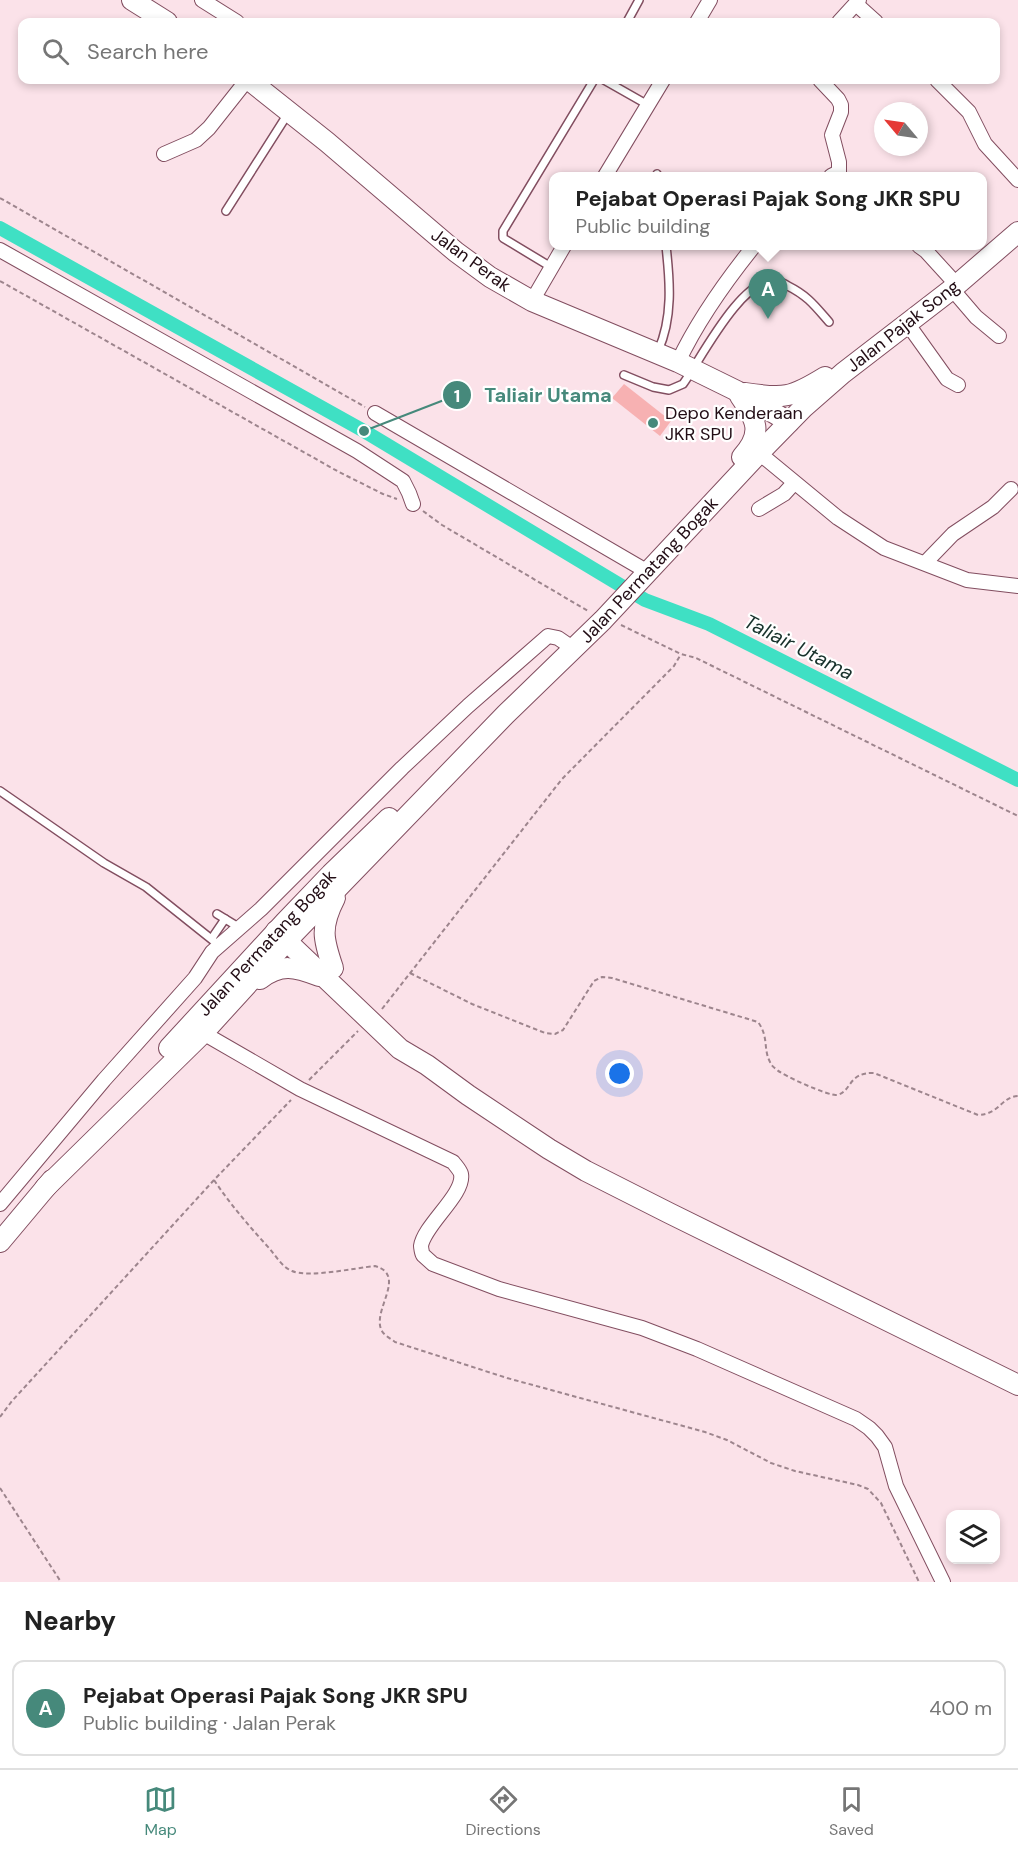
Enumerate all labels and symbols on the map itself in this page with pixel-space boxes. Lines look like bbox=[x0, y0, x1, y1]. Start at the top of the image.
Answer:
north arrow bbox=[874, 102, 928, 156]
street label: Jalan Perak bbox=[426, 223, 516, 297]
pin: A bbox=[748, 270, 788, 319]
street label: Jalan Pajak Song bbox=[842, 274, 964, 378]
callout: Taliair Utama bbox=[442, 376, 624, 414]
text: Taliair Utama bbox=[484, 382, 612, 408]
text: 1 bbox=[454, 384, 460, 408]
place label: Depo Kenderaan JKR SPU bbox=[665, 401, 803, 446]
marker: Depo Kenderaan JKR SPU bbox=[646, 416, 660, 430]
street label: Jalan Permatang Bogak bbox=[575, 492, 723, 648]
water label: Taliair Utama bbox=[740, 608, 858, 686]
street label: Jalan Permatang Bogak bbox=[193, 865, 341, 1021]
your location bbox=[605, 1059, 634, 1088]

